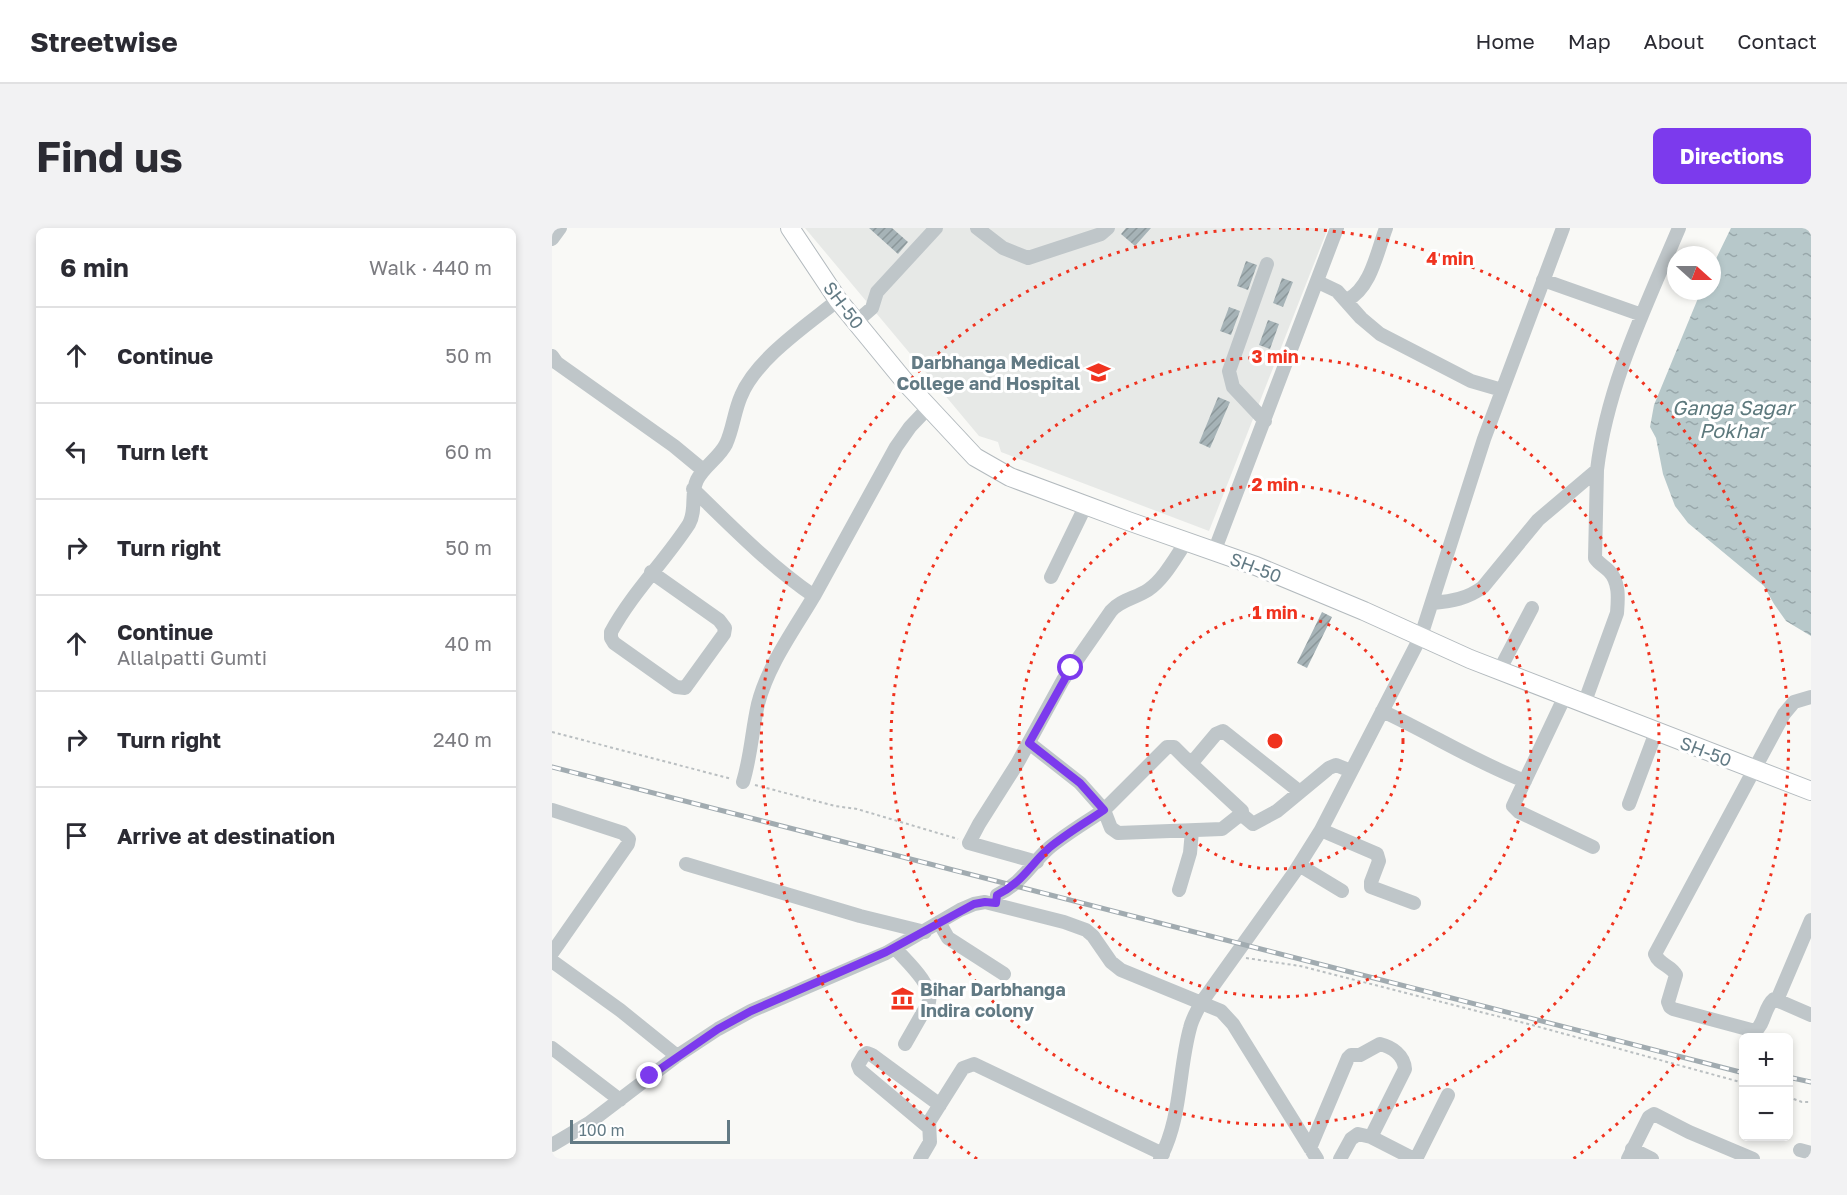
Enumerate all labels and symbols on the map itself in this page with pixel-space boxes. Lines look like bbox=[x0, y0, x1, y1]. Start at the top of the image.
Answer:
north arrow bbox=[1667, 246, 1721, 300]
text: 4 min bbox=[1426, 247, 1474, 269]
street label: SH-50 bbox=[819, 277, 869, 333]
text: 3 min bbox=[1251, 345, 1299, 367]
place label: Darbhanga Medical College and Hospital bbox=[897, 351, 1080, 394]
school or university icon: Darbhanga Medical College and Hospital bbox=[1085, 359, 1111, 385]
water label: Ganga Sagar Pokhar bbox=[1672, 395, 1797, 442]
text: 2 min bbox=[1251, 473, 1299, 495]
street label: SH-50 bbox=[1227, 547, 1285, 587]
text: 1 min bbox=[1252, 601, 1298, 623]
route start bbox=[1057, 654, 1083, 680]
centre of rings bbox=[1265, 731, 1285, 751]
street label: SH-50 bbox=[1677, 731, 1735, 771]
place label: Bihar Darbhanga Indira colony bbox=[920, 978, 1066, 1021]
museum icon: Bihar Darbhanga Indira colony bbox=[889, 986, 915, 1012]
route end bbox=[636, 1062, 662, 1088]
scale bar bbox=[570, 1117, 730, 1144]

